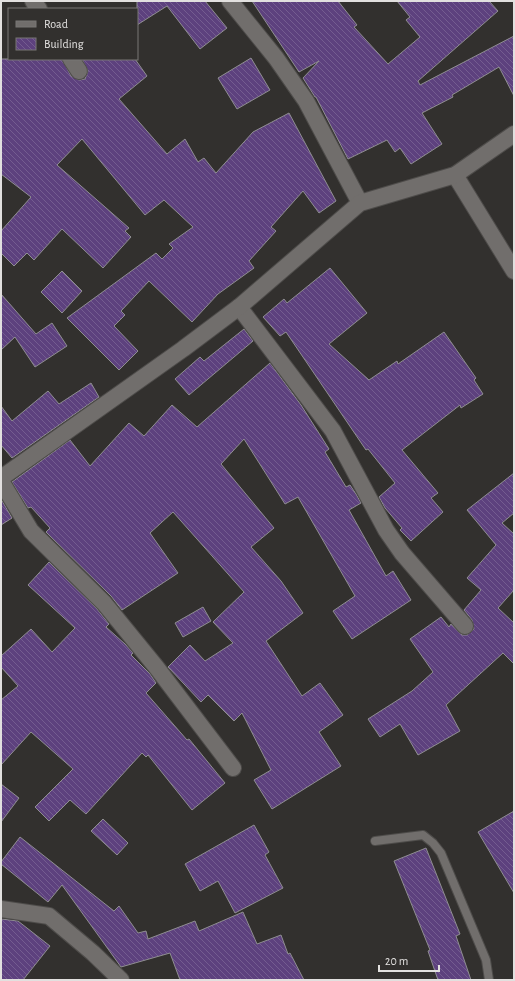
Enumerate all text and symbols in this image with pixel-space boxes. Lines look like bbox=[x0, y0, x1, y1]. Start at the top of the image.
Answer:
legend bbox=[8, 8, 138, 60]
text: Road bbox=[44, 18, 68, 30]
text: Building bbox=[44, 38, 84, 50]
scale bar bbox=[379, 947, 439, 973]
text: 20 m bbox=[385, 955, 408, 967]

